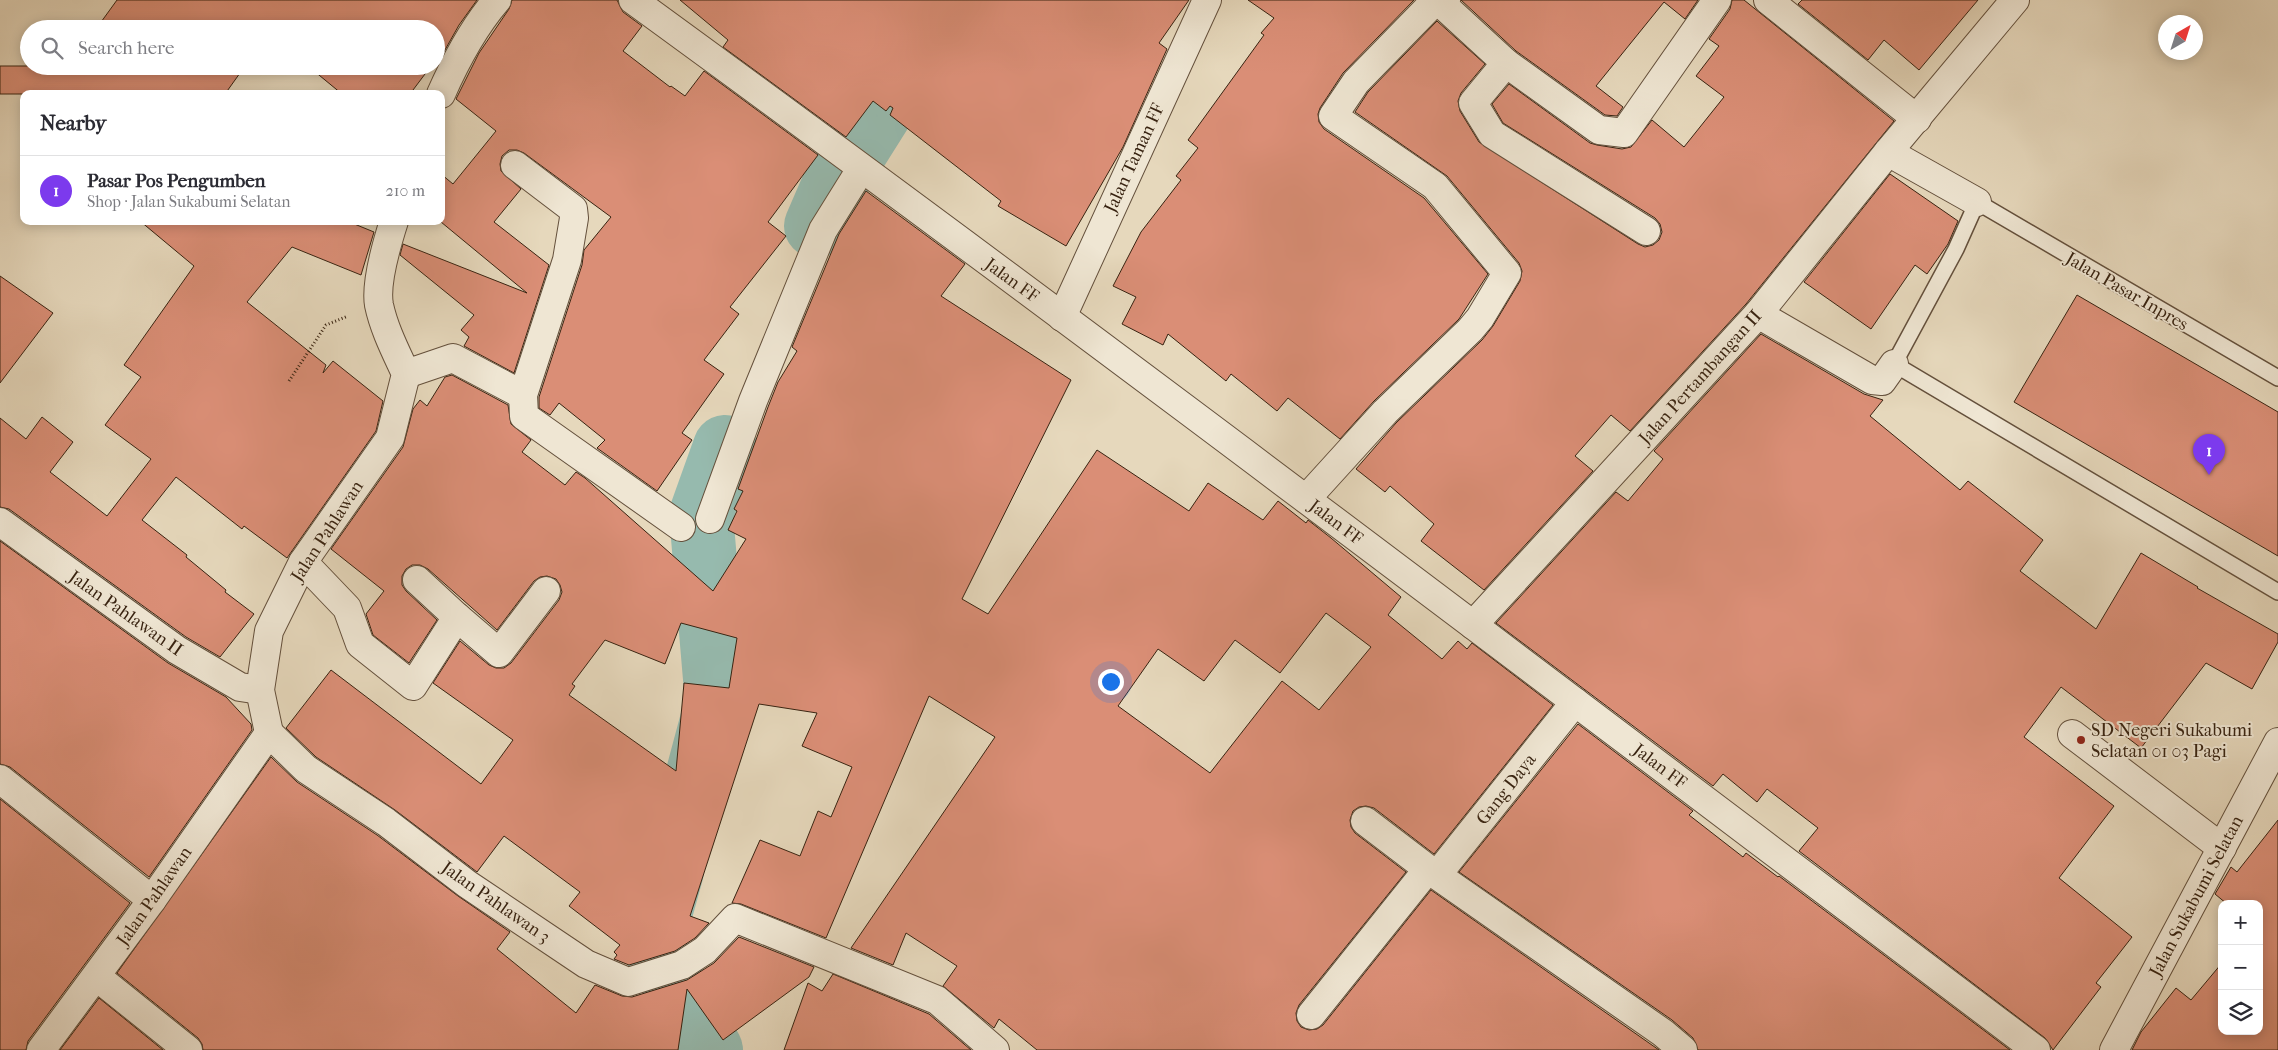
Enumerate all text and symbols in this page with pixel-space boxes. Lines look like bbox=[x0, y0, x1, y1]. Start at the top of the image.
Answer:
north arrow bbox=[2158, 15, 2203, 60]
search box bbox=[20, 20, 445, 75]
icon: search bbox=[38, 34, 66, 62]
text: Search here bbox=[78, 37, 174, 59]
street label: Jalan Taman FF bbox=[1099, 100, 1169, 218]
text: Nearby bbox=[40, 111, 106, 135]
text: Pasar Pos Pengumben bbox=[87, 170, 266, 192]
text: 1 bbox=[53, 181, 59, 200]
text: 210 m bbox=[386, 181, 425, 200]
text: Shop · Jalan Sukabumi Selatan bbox=[87, 192, 291, 211]
street label: Jalan Pasar Inpres bbox=[2060, 247, 2192, 335]
street label: Jalan FF bbox=[979, 253, 1043, 307]
street label: Jalan Pertambangan II bbox=[1633, 306, 1766, 450]
pin: 1 bbox=[2193, 434, 2225, 475]
street label: Jalan Pahlawan bbox=[286, 476, 368, 587]
street label: Jalan FF bbox=[1303, 494, 1367, 550]
street label: Jalan Pahlawan II bbox=[63, 565, 187, 661]
your location bbox=[1098, 669, 1124, 695]
place label: SD Negeri Sukabumi Selatan 01 03 Pagi bbox=[2091, 720, 2253, 762]
marker: SD Negeri Sukabumi Selatan 01 03 Pagi bbox=[2075, 734, 2087, 746]
street label: Jalan FF bbox=[1627, 738, 1691, 794]
street label: Gang Daya bbox=[1472, 749, 1541, 829]
street label: Jalan Sukabumi Selatan bbox=[2144, 812, 2248, 982]
street label: Jalan Pahlawan bbox=[111, 842, 197, 952]
street label: Jalan Pahlawan 3 bbox=[436, 856, 554, 948]
map controls bbox=[2218, 900, 2263, 1035]
button: + bbox=[2218, 900, 2263, 945]
button: − bbox=[2218, 945, 2263, 990]
button: layers bbox=[2218, 990, 2263, 1035]

